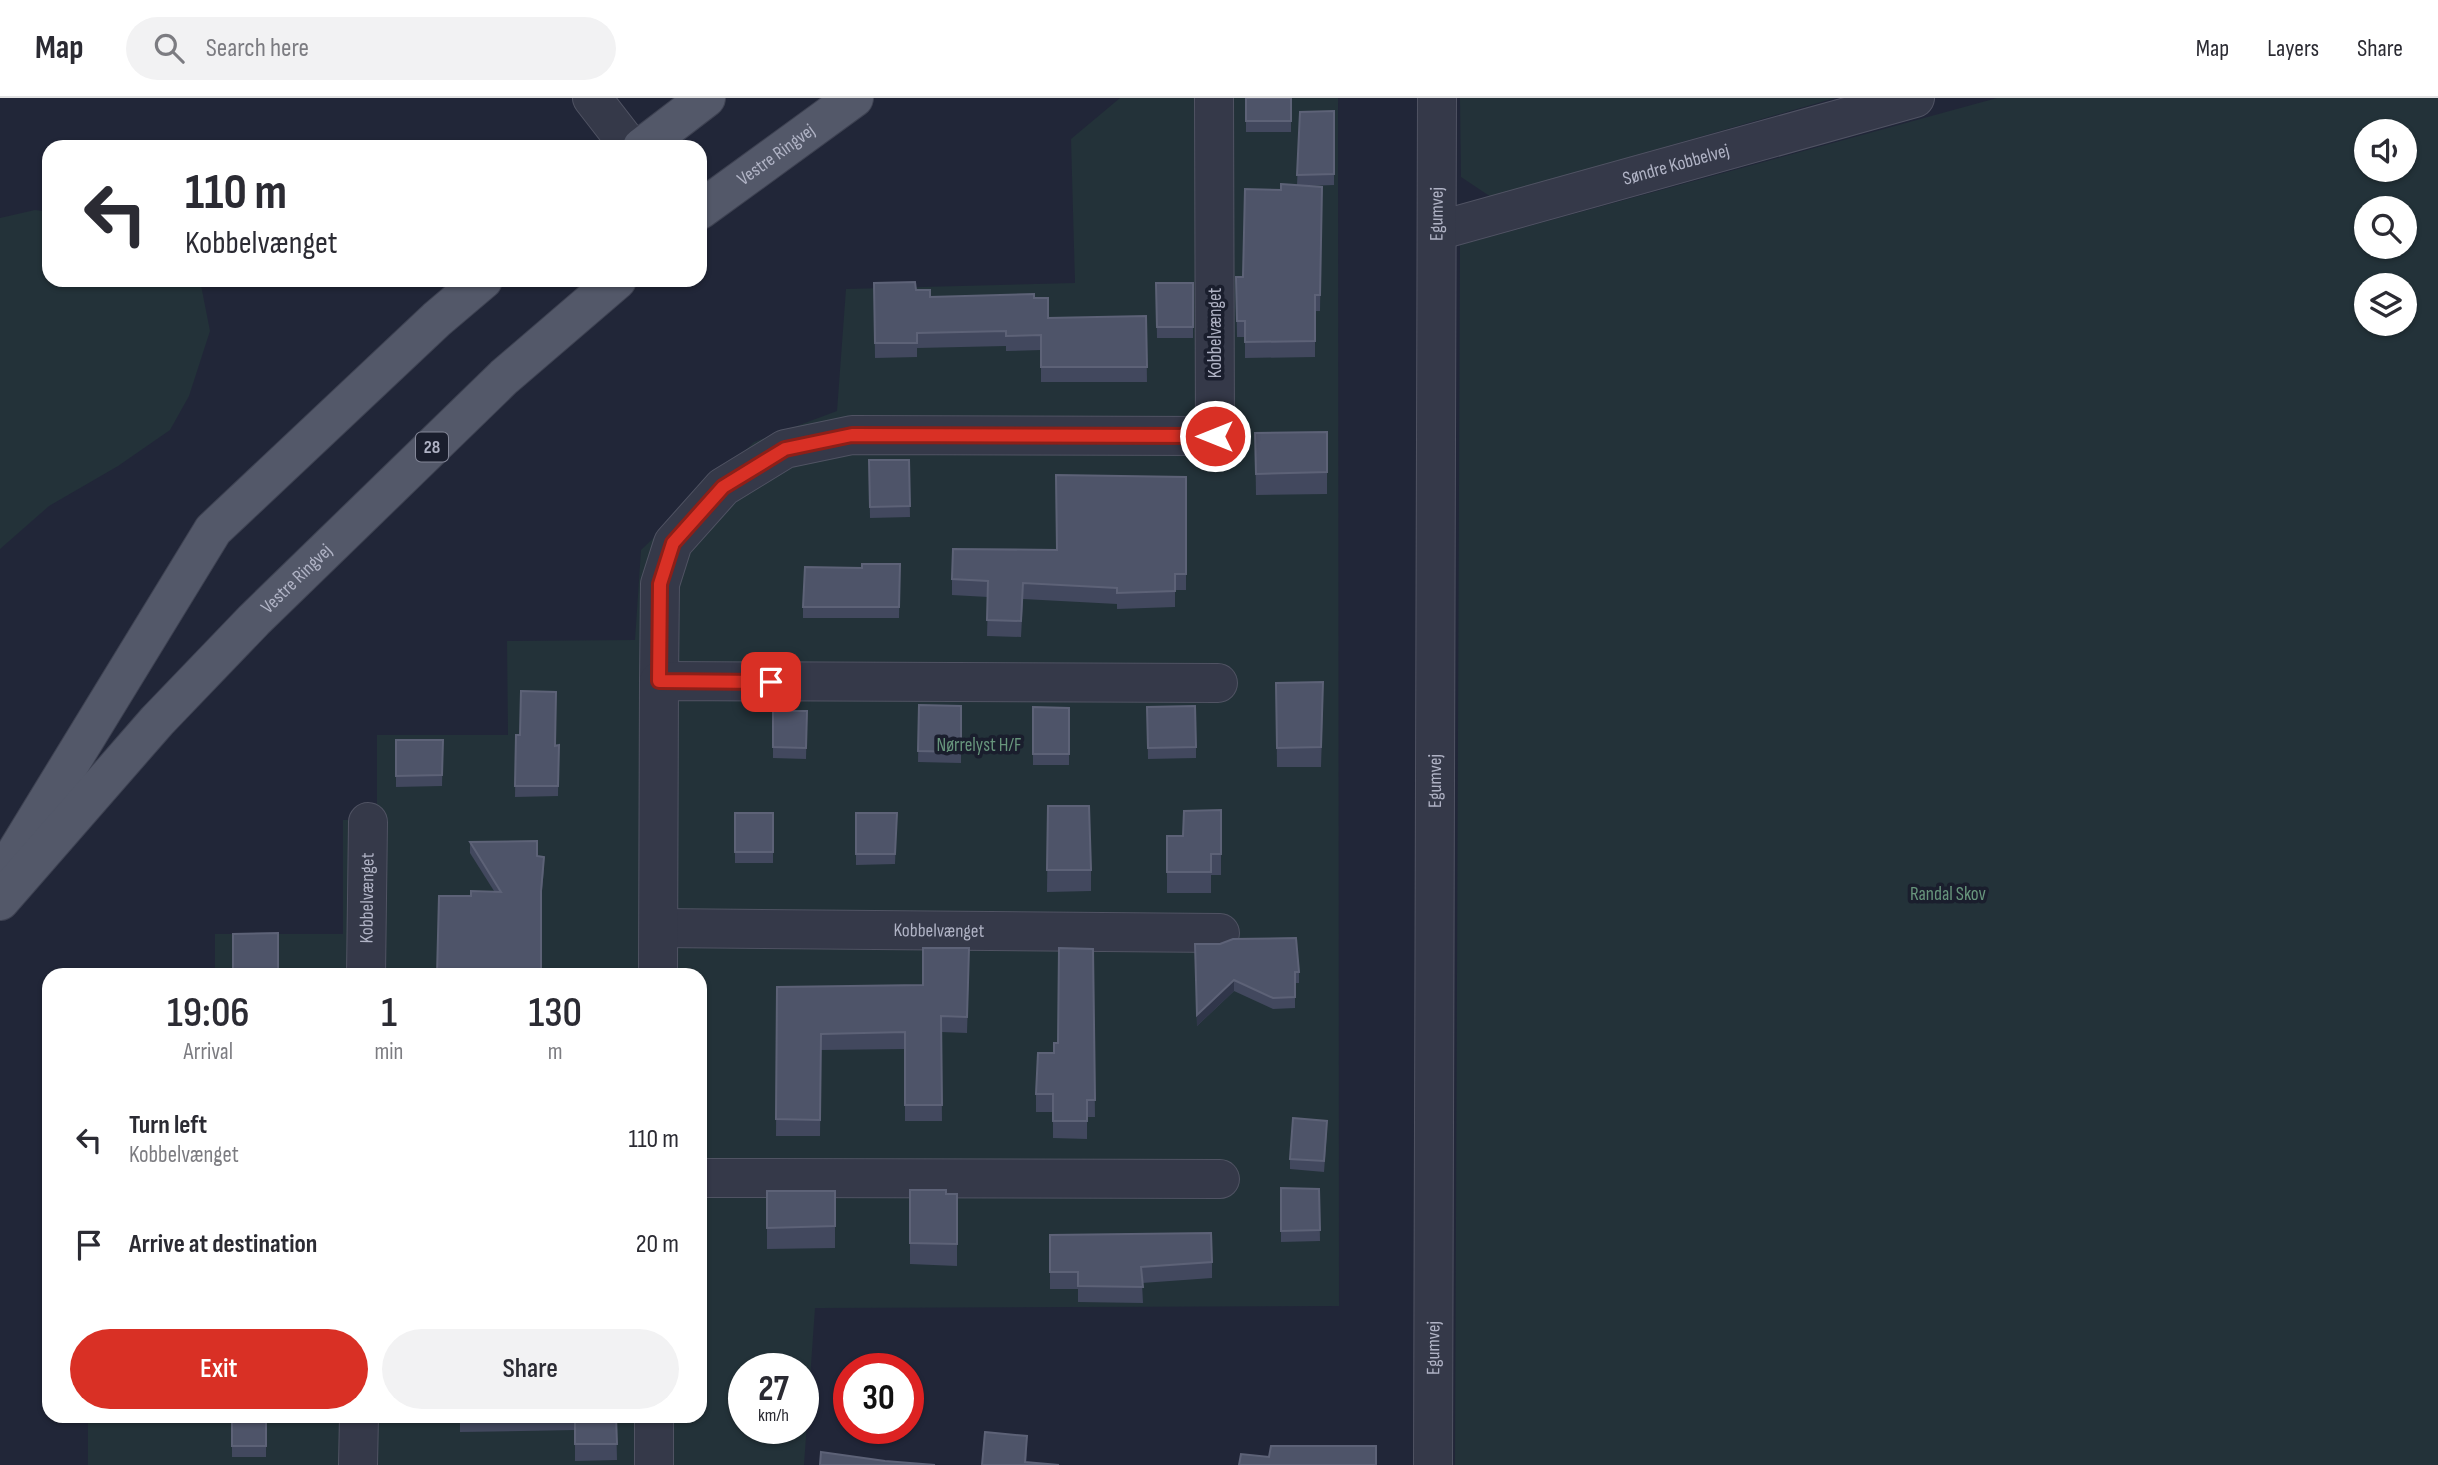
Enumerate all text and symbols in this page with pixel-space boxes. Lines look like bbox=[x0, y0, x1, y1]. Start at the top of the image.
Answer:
search box bbox=[126, 17, 616, 80]
text: Map bbox=[35, 28, 84, 68]
icon: search bbox=[150, 29, 188, 67]
text: Search here bbox=[206, 33, 309, 64]
text: Map bbox=[2196, 34, 2229, 63]
text: Layers bbox=[2267, 34, 2319, 63]
text: Share bbox=[2357, 34, 2403, 63]
street label: Vestre Ringvej bbox=[733, 119, 819, 190]
map controls bbox=[2354, 119, 2417, 336]
button: sound bbox=[2354, 119, 2417, 182]
street label: Søndre Kobbelvej bbox=[1620, 139, 1732, 190]
text: 110 m bbox=[185, 164, 287, 223]
icon: left bbox=[70, 168, 161, 259]
street label: Egumvej bbox=[1425, 187, 1448, 241]
button: search bbox=[2354, 196, 2417, 259]
text: Kobbelvænget bbox=[185, 224, 338, 263]
button: layers bbox=[2354, 273, 2417, 336]
street label: Kobbelvænget bbox=[1204, 288, 1227, 378]
position arrow bbox=[1178, 399, 1252, 473]
road number: 28 bbox=[416, 432, 448, 461]
street label: Vestre Ringvej bbox=[256, 539, 337, 618]
pin bbox=[741, 652, 801, 712]
icon: arrive bbox=[752, 663, 790, 701]
park label: Nørrelyst H/F bbox=[937, 734, 1022, 757]
street label: Egumvej bbox=[1423, 754, 1447, 808]
street label: Kobbelvænget bbox=[355, 852, 379, 943]
park label: Randal Skov bbox=[1910, 883, 1986, 906]
street label: Kobbelvænget bbox=[894, 919, 985, 942]
text: 19:06 bbox=[167, 988, 250, 1039]
text: 1 bbox=[381, 988, 397, 1039]
text: 130 bbox=[528, 988, 582, 1039]
text: Arrival bbox=[184, 1038, 233, 1066]
text: min bbox=[375, 1038, 403, 1066]
text: m bbox=[548, 1038, 563, 1066]
text: Turn left bbox=[129, 1110, 207, 1141]
icon: left bbox=[70, 1121, 108, 1159]
text: 110 m bbox=[628, 1124, 679, 1155]
text: Kobbelvænget bbox=[129, 1141, 239, 1169]
icon: arrive bbox=[70, 1226, 108, 1264]
text: Arrive at destination bbox=[129, 1229, 317, 1260]
text: 20 m bbox=[636, 1229, 679, 1260]
street label: Egumvej bbox=[1422, 1321, 1445, 1375]
button: Exit bbox=[70, 1329, 368, 1409]
button: Share bbox=[382, 1329, 679, 1409]
speed limit sign: 30 bbox=[833, 1353, 924, 1444]
text: 27 bbox=[758, 1368, 789, 1411]
text: km/h bbox=[758, 1405, 789, 1426]

